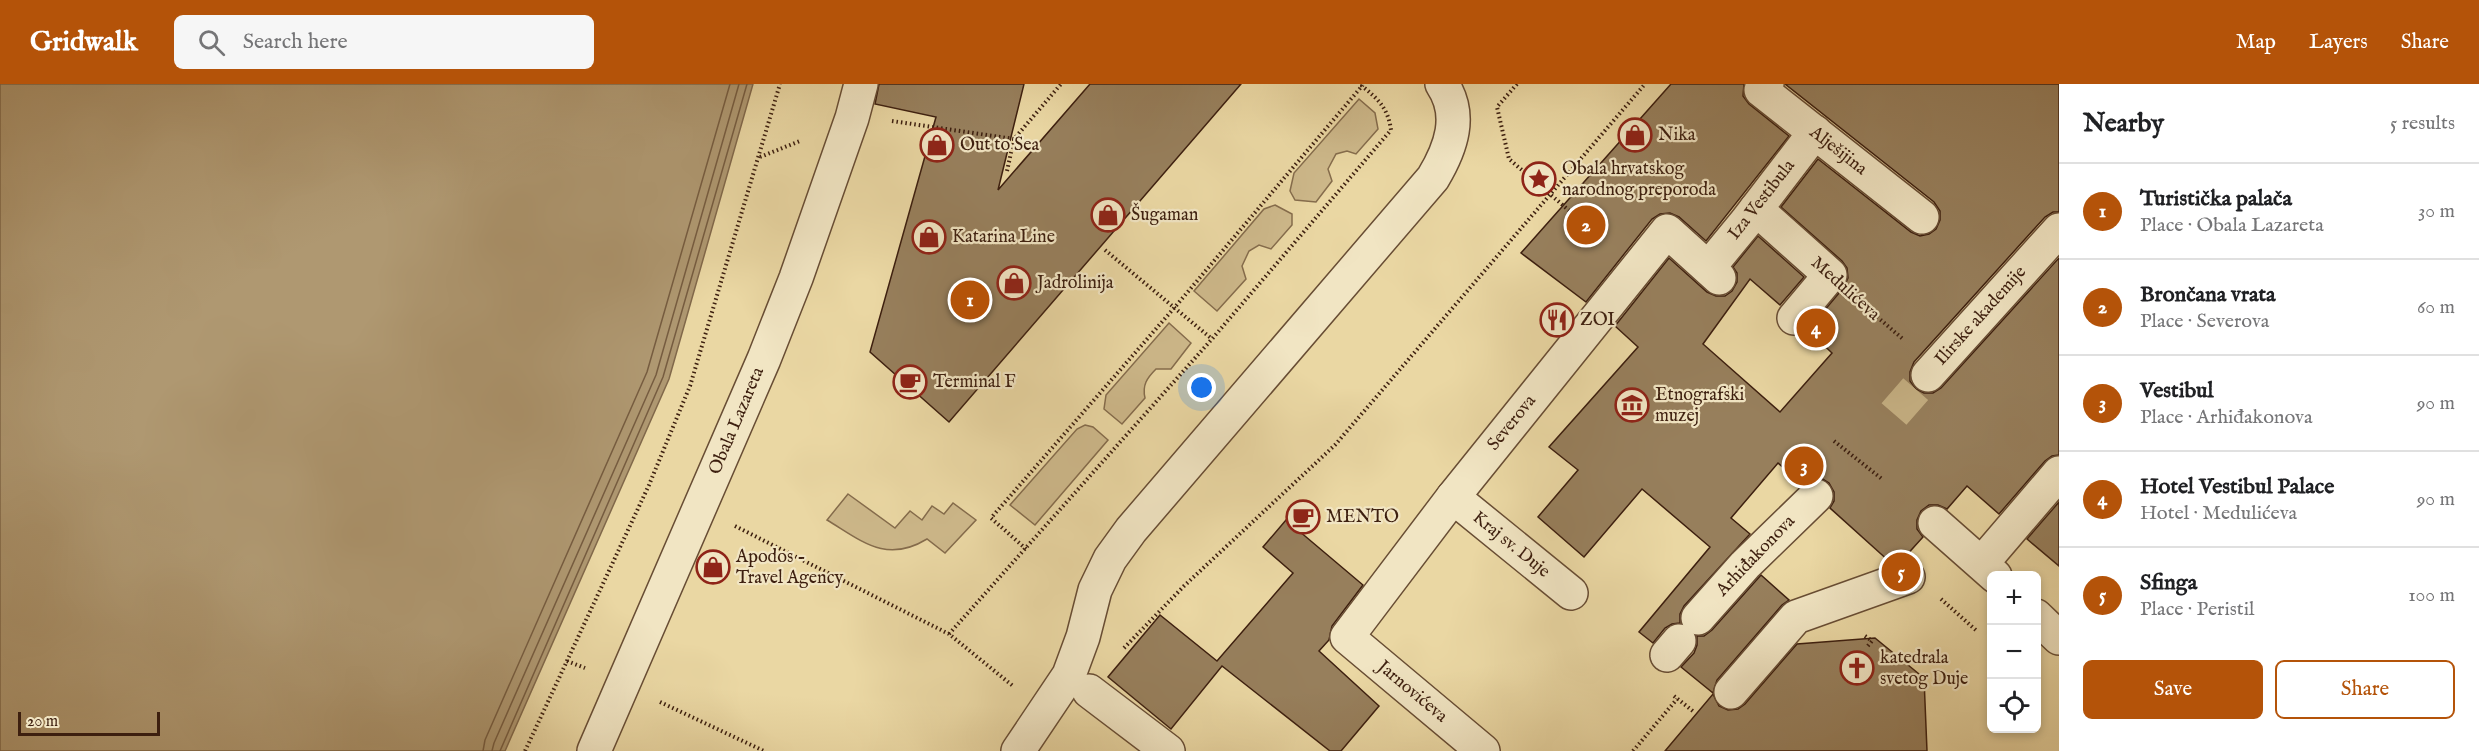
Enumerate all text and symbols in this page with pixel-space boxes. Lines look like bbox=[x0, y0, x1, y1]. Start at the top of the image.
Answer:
search box bbox=[174, 15, 594, 69]
text: Gridwalk bbox=[30, 25, 138, 60]
icon: search bbox=[195, 26, 228, 59]
text: Search here bbox=[243, 28, 348, 56]
text: Map bbox=[2236, 29, 2276, 56]
text: Layers bbox=[2309, 29, 2368, 56]
text: Share bbox=[2401, 29, 2449, 56]
text: Nearby bbox=[2083, 107, 2164, 140]
text: 5 results bbox=[2390, 111, 2455, 136]
shop icon: Nika bbox=[1617, 117, 1653, 153]
street label: Alješijina bbox=[1804, 121, 1872, 181]
place label: Nika bbox=[1658, 124, 1696, 147]
shop icon: Out to Sea bbox=[919, 127, 955, 163]
place label: Out to Sea bbox=[960, 134, 1040, 157]
street label: Iza Vestibula bbox=[1723, 155, 1801, 245]
place label: Obala hrvatskog narodnog preporoda bbox=[1562, 158, 1716, 202]
place icon: Obala hrvatskog narodnog preporoda bbox=[1521, 161, 1557, 197]
text: Turistička palača bbox=[2140, 185, 2292, 213]
shop icon: Šugaman bbox=[1090, 197, 1126, 233]
text: 1 bbox=[2099, 199, 2106, 224]
text: 30 m bbox=[2418, 199, 2455, 224]
place label: Šugaman bbox=[1131, 202, 1199, 227]
pin: 2 bbox=[1566, 202, 1606, 248]
text: Place · Obala Lazareta bbox=[2140, 213, 2324, 238]
shop icon: Katarina Line bbox=[911, 219, 947, 255]
place label: Katarina Line bbox=[952, 226, 1055, 249]
street label: Medulićeva bbox=[1806, 252, 1885, 326]
street label: Ilirske akademije bbox=[1930, 261, 2032, 371]
shop icon: Jadrolinija bbox=[996, 265, 1032, 301]
place label: Jadrolinija bbox=[1035, 272, 1114, 295]
pin: 1 bbox=[950, 278, 990, 322]
text: Brončana vrata bbox=[2140, 281, 2276, 309]
text: 2 bbox=[2098, 295, 2107, 320]
text: 60 m bbox=[2417, 295, 2455, 320]
restaurant icon: ZOI bbox=[1539, 302, 1575, 338]
pin: 4 bbox=[1796, 306, 1836, 350]
place label: ZOI bbox=[1580, 309, 1615, 332]
text: Place · Severova bbox=[2140, 309, 2269, 334]
street label: Obala Lazareta bbox=[704, 364, 770, 478]
cafe icon: Terminal F bbox=[892, 364, 928, 400]
place label: Terminal F bbox=[933, 371, 1016, 394]
your location bbox=[1187, 373, 1216, 402]
text: Vestibul bbox=[2140, 377, 2214, 405]
place label: Etnografski muzej bbox=[1655, 384, 1745, 428]
museum icon: Etnografski muzej bbox=[1614, 387, 1650, 423]
street label: Severova bbox=[1482, 390, 1542, 456]
text: 3 bbox=[2099, 391, 2106, 416]
text: 90 m bbox=[2417, 391, 2455, 416]
text: Place · Arhiđakonova bbox=[2140, 405, 2313, 430]
pin: 3 bbox=[1784, 444, 1824, 488]
text: Hotel Vestibul Palace bbox=[2140, 473, 2334, 501]
text: 4 bbox=[2098, 487, 2107, 512]
text: 90 m bbox=[2417, 487, 2455, 512]
cafe icon: MENTO bbox=[1285, 499, 1321, 535]
text: Hotel · Medulićeva bbox=[2140, 501, 2297, 526]
place label: MENTO bbox=[1326, 506, 1399, 529]
street label: Kraj sv. Duje bbox=[1467, 507, 1555, 583]
street label: Arhiđakonova bbox=[1711, 510, 1801, 602]
place label: Apodos - Travel Agency bbox=[735, 546, 843, 590]
shop icon: Apodos - Travel Agency bbox=[695, 549, 731, 585]
pin: 5 bbox=[1882, 550, 1920, 594]
text: Sfinga bbox=[2140, 569, 2197, 597]
map controls bbox=[1987, 571, 2041, 733]
button: + bbox=[1987, 571, 2041, 625]
text: 5 bbox=[2099, 583, 2106, 608]
text: 100 m bbox=[2408, 583, 2455, 608]
text: Place · Peristil bbox=[2140, 597, 2255, 622]
button: − bbox=[1987, 625, 2041, 679]
place label: katedrala svetog Duje bbox=[1880, 647, 1968, 691]
church icon: katedrala svetog Duje bbox=[1839, 650, 1875, 686]
street label: Jarnovićeva bbox=[1371, 655, 1452, 728]
button: Save bbox=[2083, 660, 2263, 719]
button: Share bbox=[2275, 660, 2455, 719]
button: locate bbox=[1987, 679, 2041, 733]
scale bar bbox=[18, 709, 160, 736]
text: 20 m bbox=[27, 712, 58, 732]

